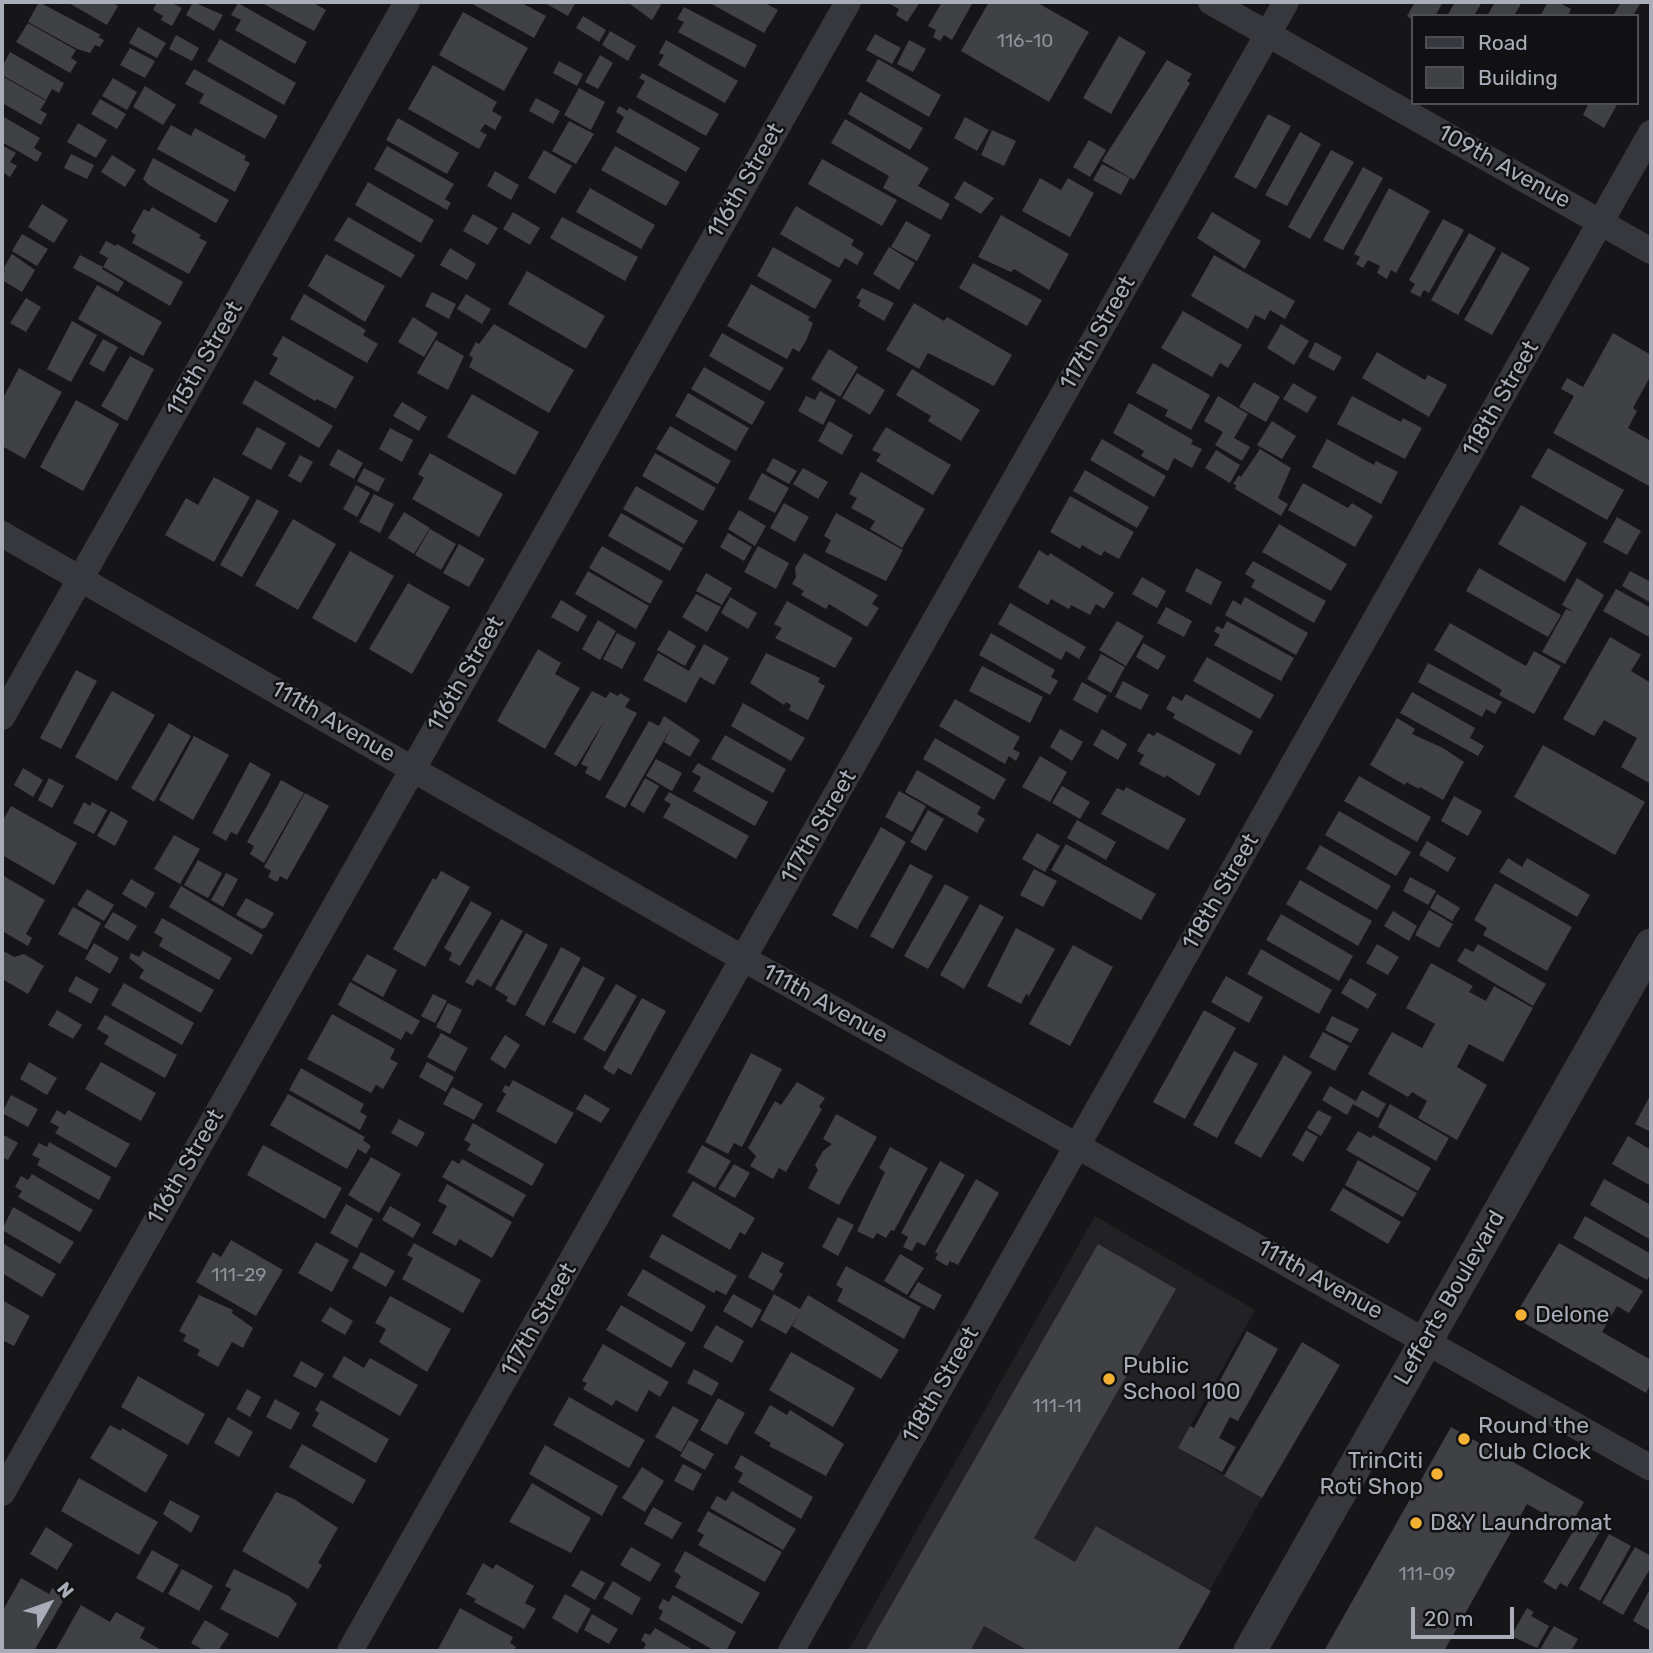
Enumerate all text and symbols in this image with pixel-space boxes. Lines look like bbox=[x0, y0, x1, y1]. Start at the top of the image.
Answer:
legend bbox=[1412, 14, 1639, 105]
text: Road bbox=[1478, 30, 1528, 55]
house number: 116-10 bbox=[997, 31, 1053, 53]
text: Building bbox=[1478, 65, 1558, 90]
street label: 116th Street bbox=[702, 118, 790, 244]
street label: 109th Avenue bbox=[1433, 119, 1575, 215]
street label: 117th Street bbox=[1054, 271, 1142, 395]
street label: 115th Street bbox=[161, 296, 249, 422]
street label: 118th Street bbox=[1457, 336, 1545, 462]
street label: 116th Street bbox=[422, 611, 510, 737]
street label: 111th Avenue bbox=[266, 675, 400, 769]
street label: 117th Street bbox=[775, 765, 863, 889]
street label: 118th Street bbox=[1177, 829, 1265, 955]
street label: 111th Avenue bbox=[758, 958, 892, 1050]
street label: 116th Street bbox=[142, 1104, 230, 1230]
street label: Lefferts Boulevard bbox=[1389, 1206, 1511, 1390]
street label: 111th Avenue bbox=[1253, 1234, 1387, 1326]
street label: 117th Street bbox=[495, 1258, 583, 1382]
house number: 111-29 bbox=[211, 1265, 267, 1287]
place label: Delone bbox=[1535, 1301, 1609, 1329]
marker: Delone bbox=[1513, 1307, 1529, 1323]
street label: 118th Street bbox=[897, 1322, 985, 1448]
place label: Public School 100 bbox=[1123, 1352, 1241, 1406]
marker: Public School 100 bbox=[1101, 1371, 1117, 1387]
house number: 111-11 bbox=[1032, 1396, 1082, 1418]
place label: Round the Club Clock bbox=[1478, 1412, 1591, 1466]
marker: Round the Club Clock bbox=[1456, 1431, 1472, 1447]
place label: TrinCiti Roti Shop bbox=[1320, 1447, 1423, 1501]
marker: TrinCiti Roti Shop bbox=[1429, 1466, 1445, 1482]
place label: D&Y Laundromat bbox=[1430, 1509, 1612, 1537]
marker: D&Y Laundromat bbox=[1408, 1515, 1424, 1531]
house number: 111-09 bbox=[1399, 1564, 1455, 1586]
north arrow bbox=[14, 1569, 84, 1639]
text: N bbox=[52, 1578, 79, 1603]
scale bar bbox=[1415, 1594, 1518, 1638]
text: 20 m bbox=[1424, 1606, 1473, 1631]

